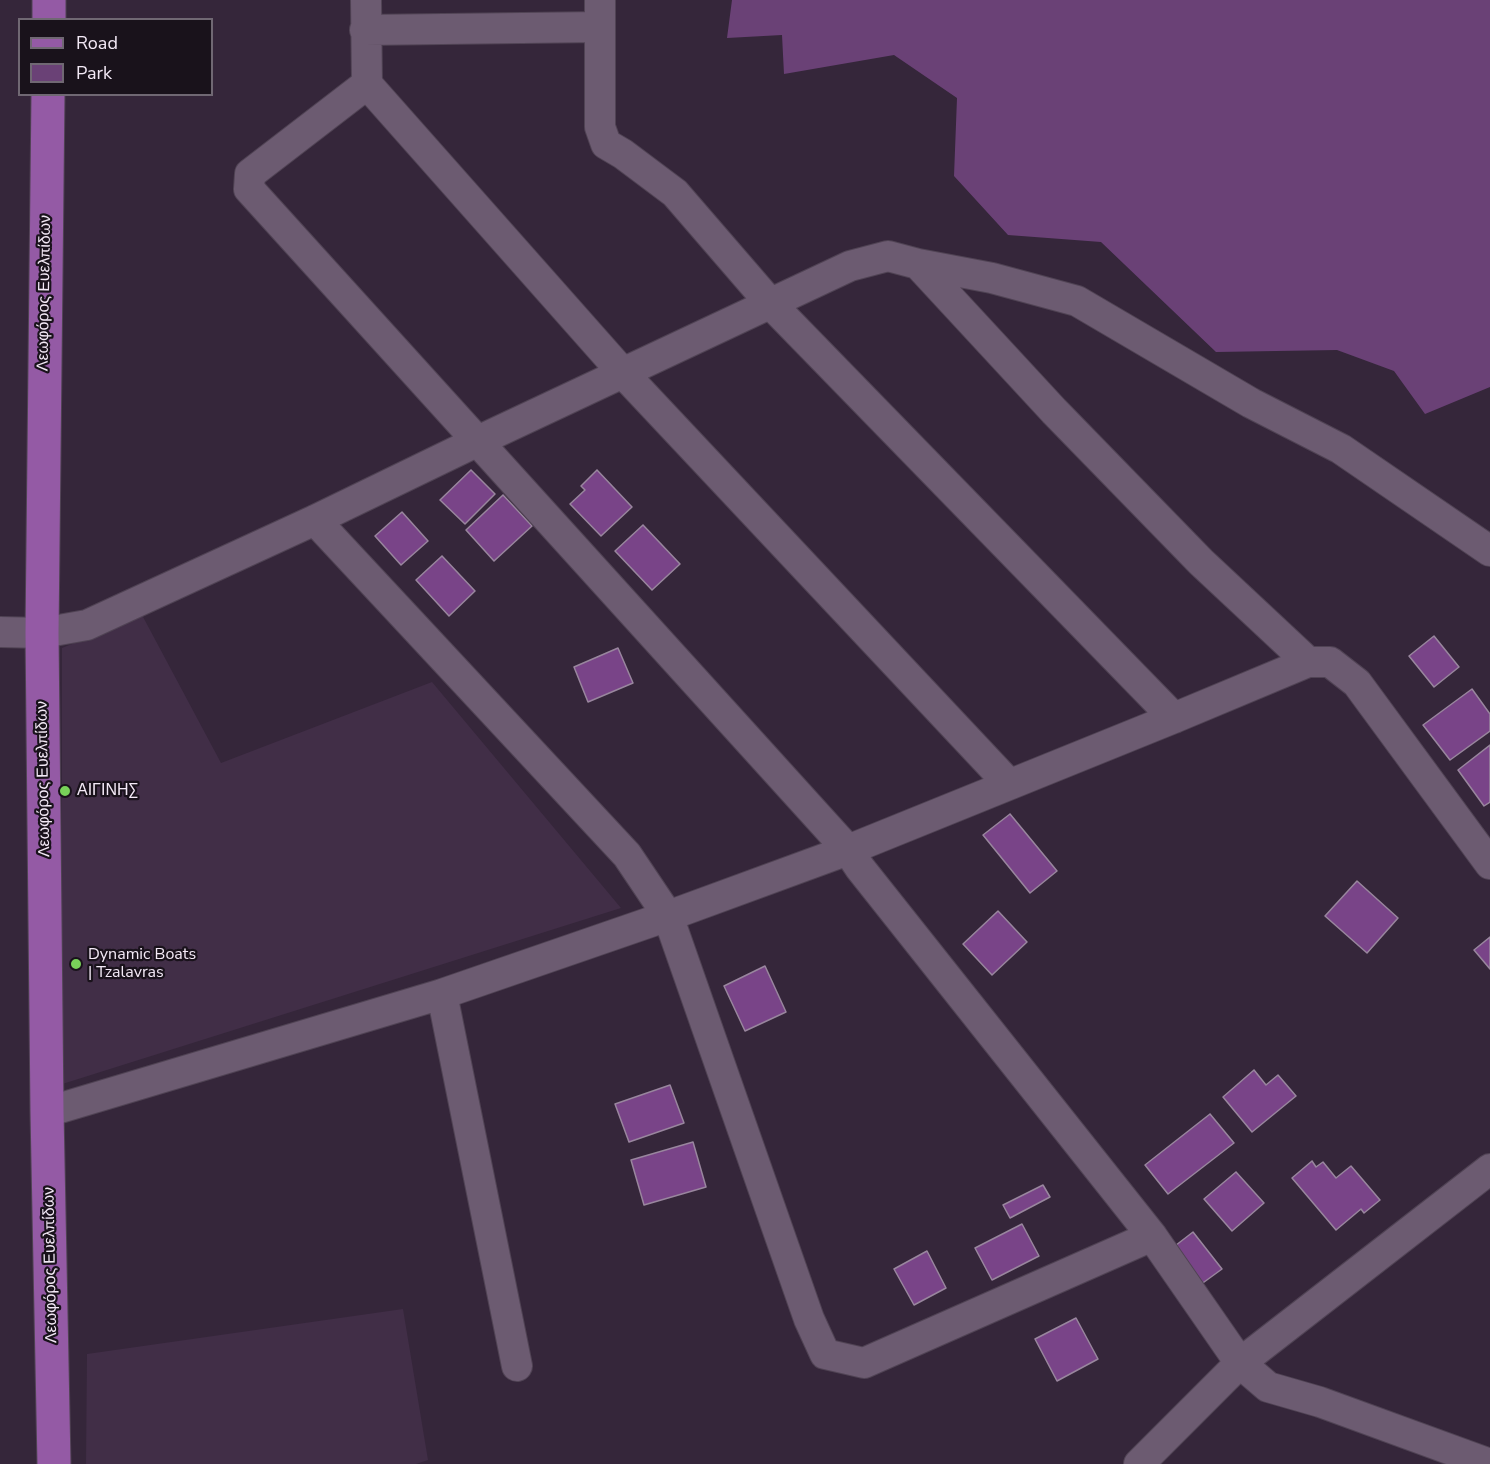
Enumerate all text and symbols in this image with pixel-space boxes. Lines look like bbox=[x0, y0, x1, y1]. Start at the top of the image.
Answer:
legend bbox=[18, 18, 213, 96]
text: Road bbox=[76, 31, 118, 55]
text: Park bbox=[76, 61, 112, 85]
street label: Λεωφόρος Ευελπίδων bbox=[34, 215, 56, 371]
street label: Λεωφόρος Ευελπίδων bbox=[33, 701, 55, 857]
place label: ΑΙΓΙΝΗΣ bbox=[77, 781, 138, 801]
marker: ΑΙΓΙΝΗΣ bbox=[58, 784, 72, 798]
place label: Dynamic Boats | Tzalavras bbox=[88, 945, 196, 983]
marker: Dynamic Boats | Tzalavras bbox=[69, 957, 83, 971]
street label: Λεωφόρος Ευελπίδων bbox=[40, 1187, 62, 1343]

